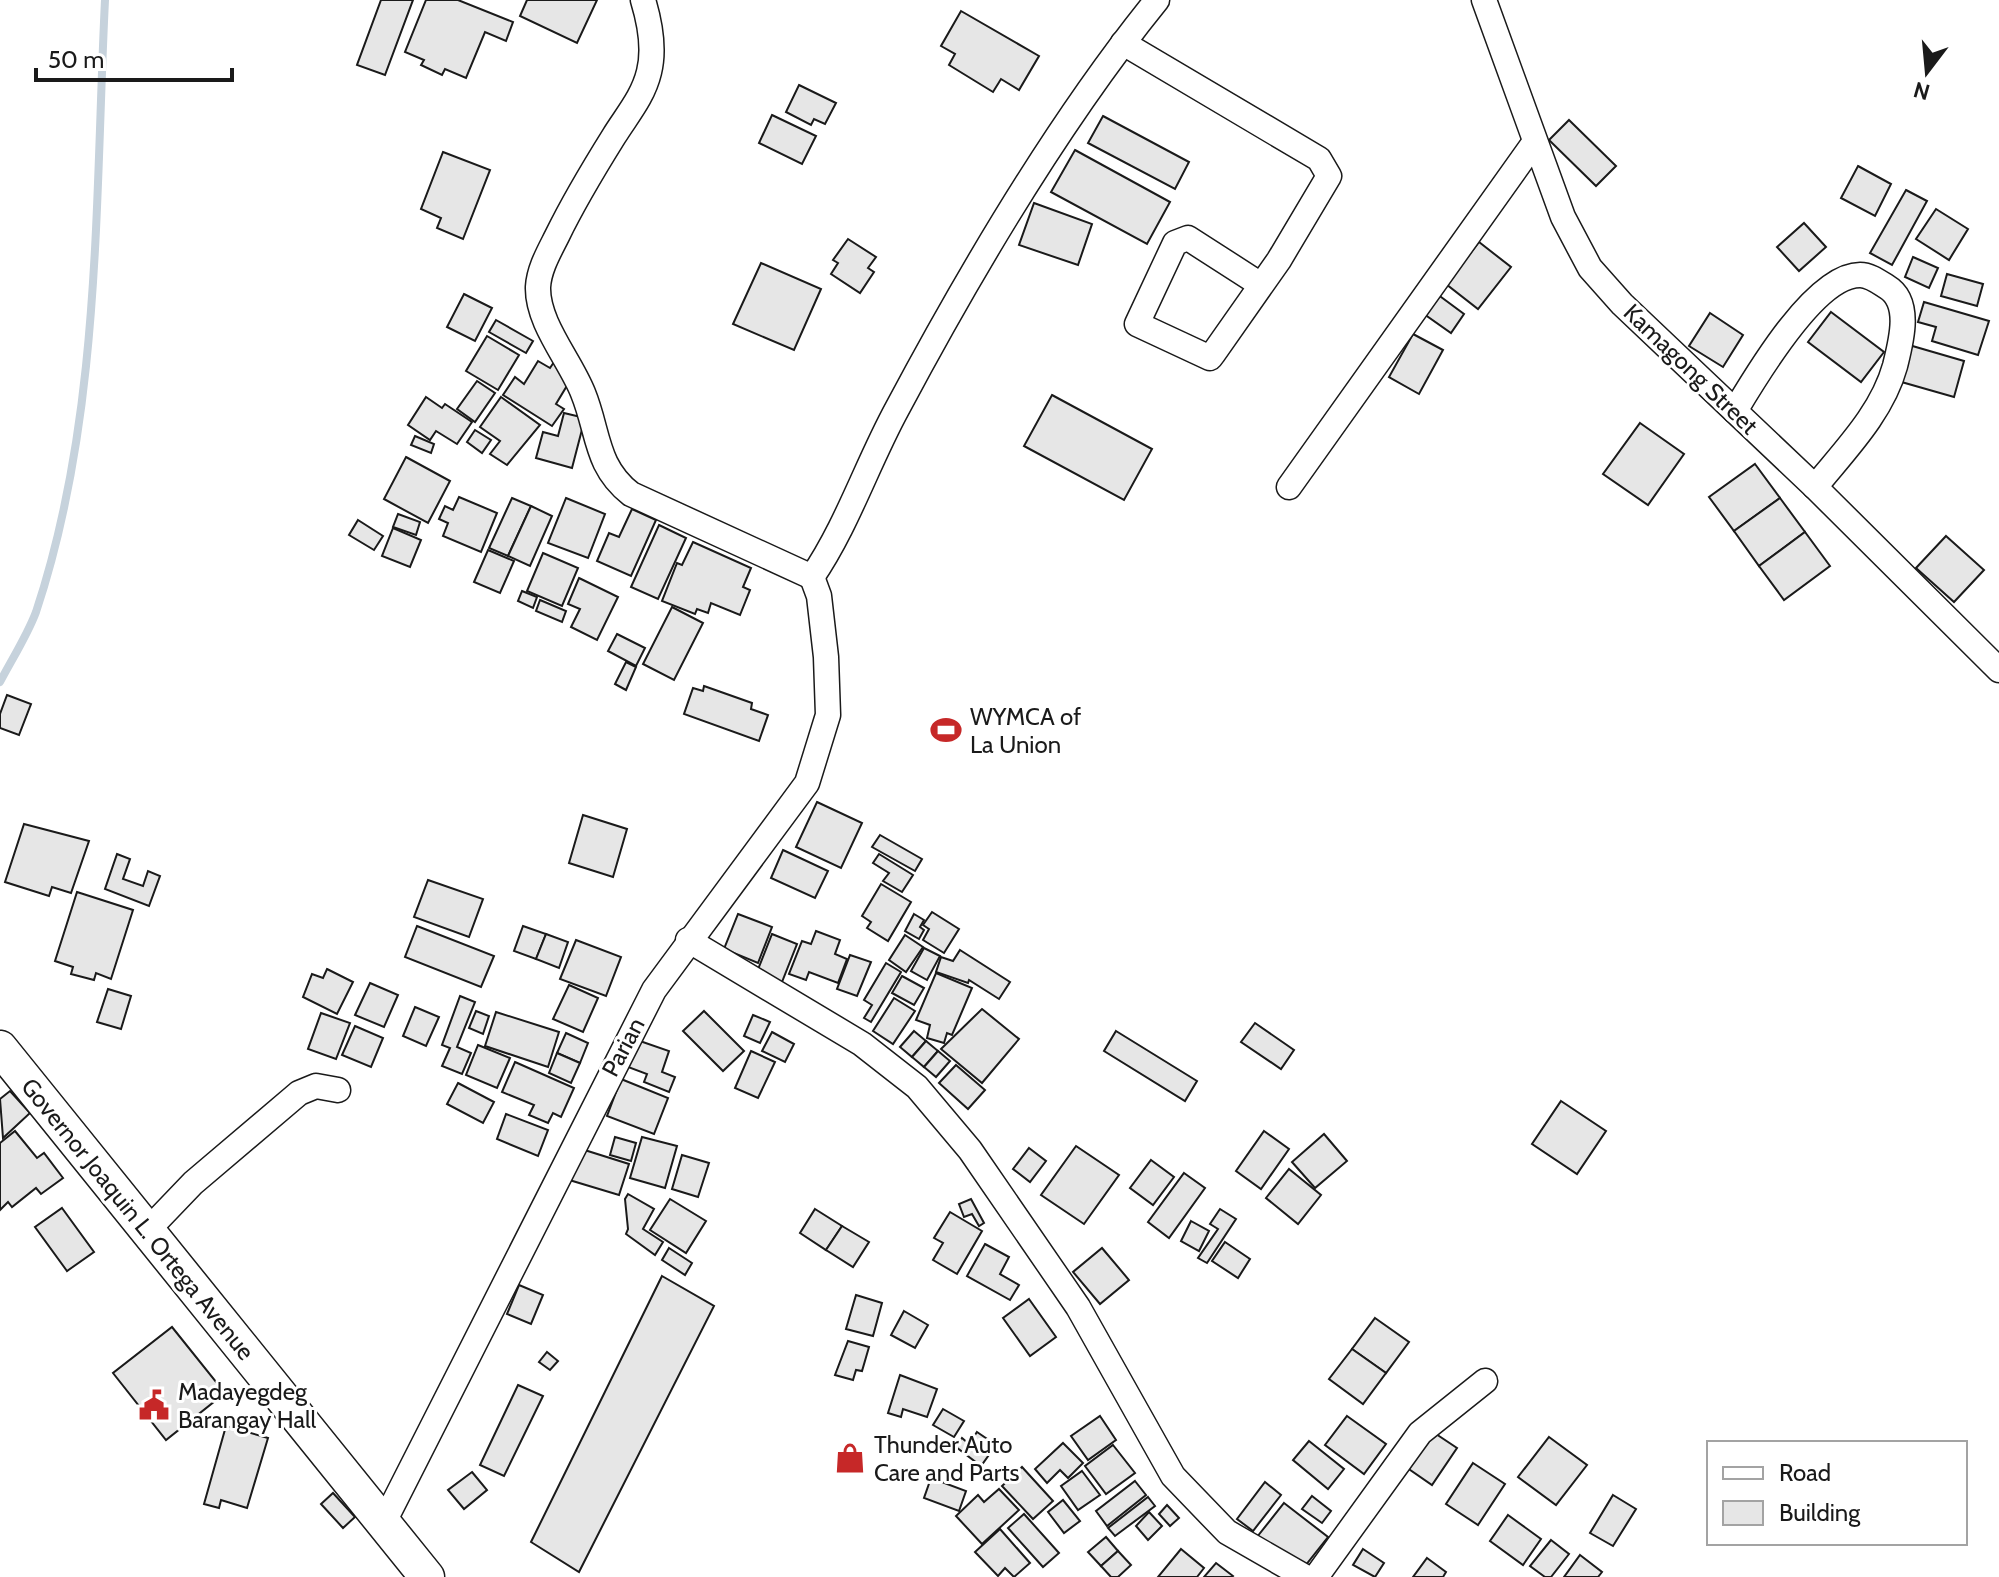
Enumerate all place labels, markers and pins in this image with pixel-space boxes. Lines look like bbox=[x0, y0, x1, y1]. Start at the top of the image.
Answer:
place label: WYMCA of La Union bbox=[970, 702, 1081, 759]
sports icon: WYMCA of La Union bbox=[929, 713, 963, 747]
place label: Madayegdeg Barangay Hall bbox=[178, 1377, 317, 1434]
public building icon: Madayegdeg Barangay Hall bbox=[137, 1388, 171, 1422]
place label: Thunder Auto Care and Parts bbox=[874, 1430, 1020, 1487]
shop icon: Thunder Auto Care and Parts bbox=[833, 1441, 867, 1475]

